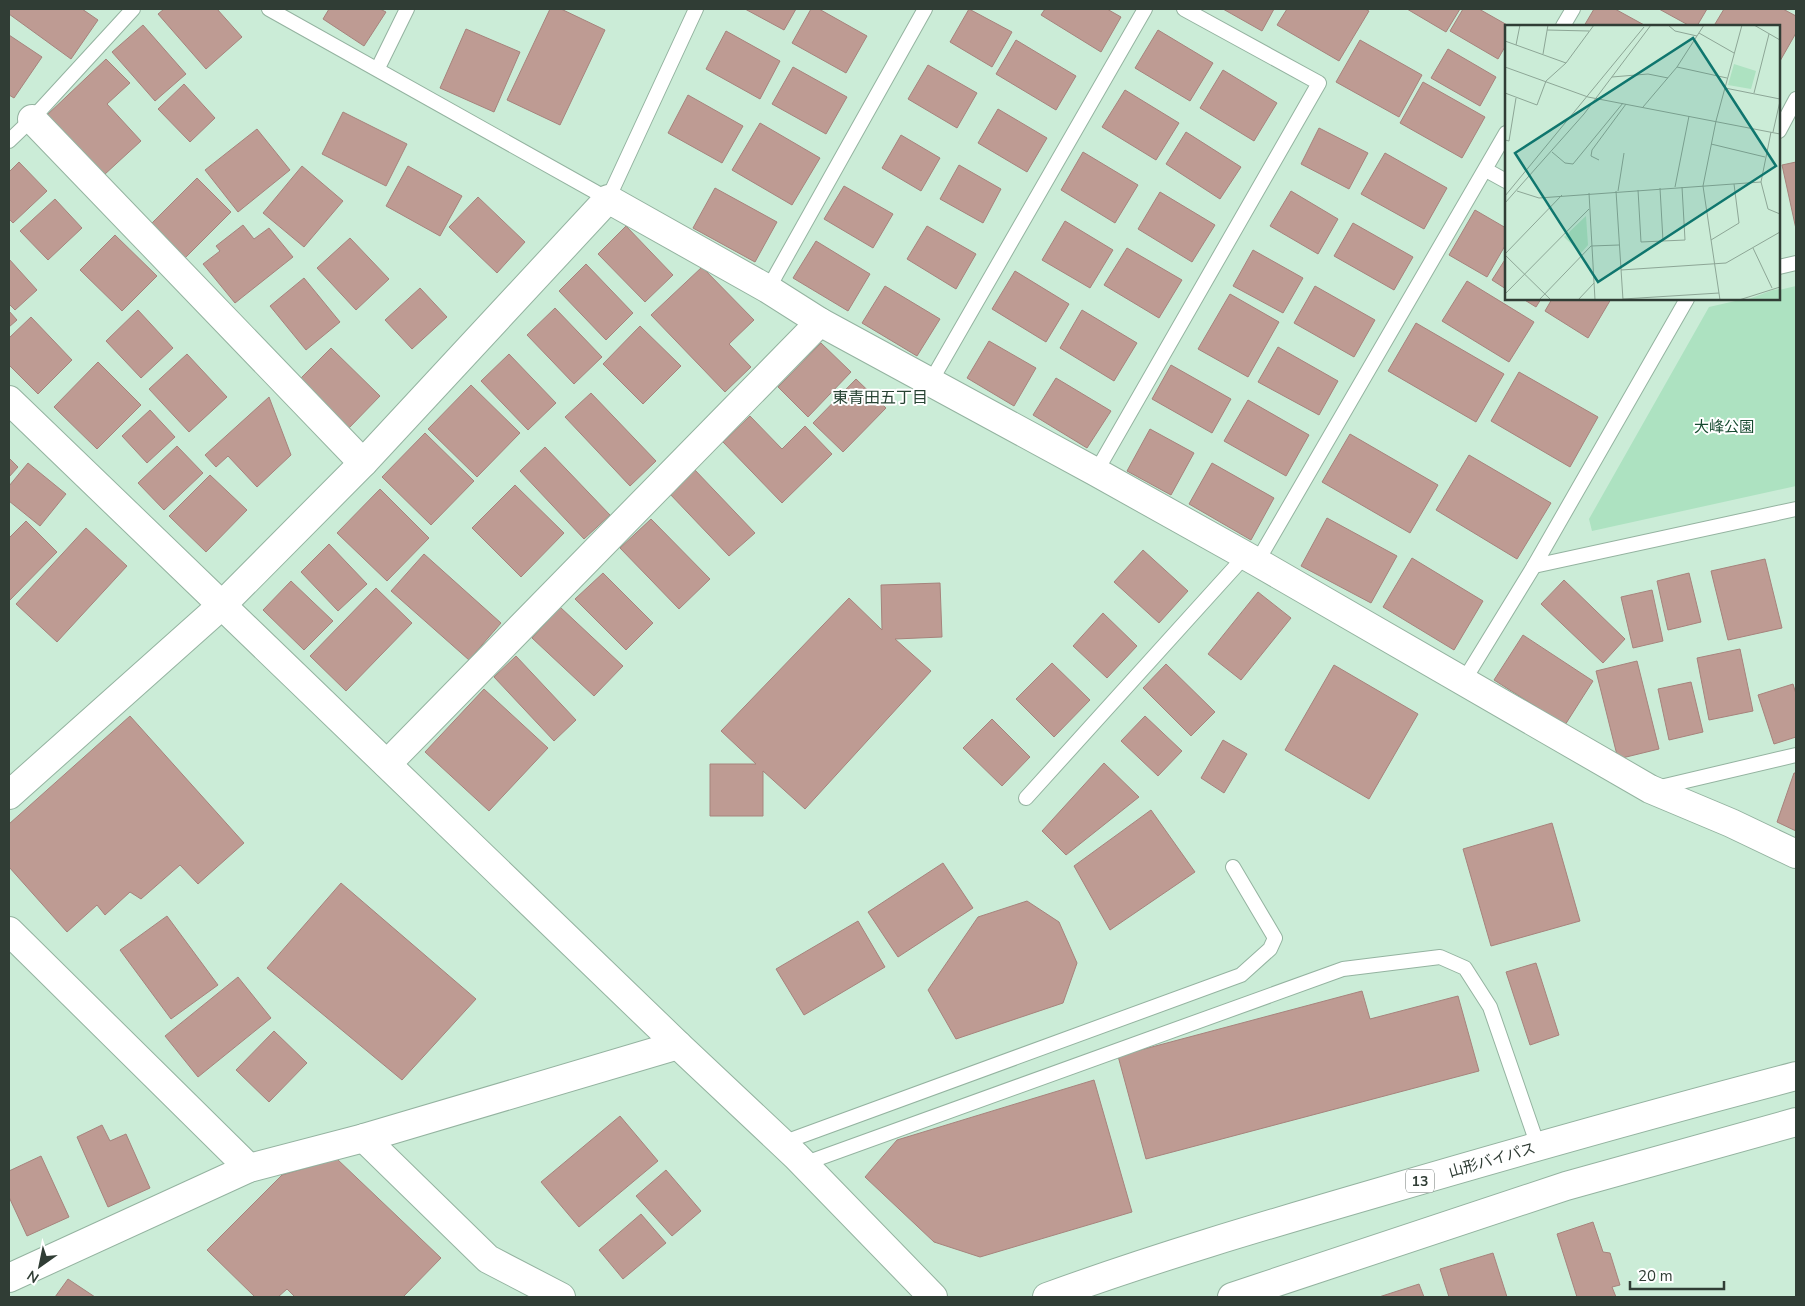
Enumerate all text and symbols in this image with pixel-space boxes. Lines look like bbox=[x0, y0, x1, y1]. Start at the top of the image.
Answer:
inset map bbox=[1505, 25, 1780, 300]
district label: 東青田五丁目 bbox=[832, 387, 928, 409]
park label: 大峰公園 bbox=[1694, 417, 1754, 437]
street label: 山形バイパス bbox=[1446, 1138, 1538, 1182]
road number: 13 bbox=[1406, 1170, 1434, 1192]
north arrow bbox=[15, 1241, 65, 1291]
scale bar bbox=[1630, 1258, 1724, 1290]
text: N bbox=[24, 1266, 43, 1287]
text: 20 m bbox=[1638, 1266, 1673, 1286]

